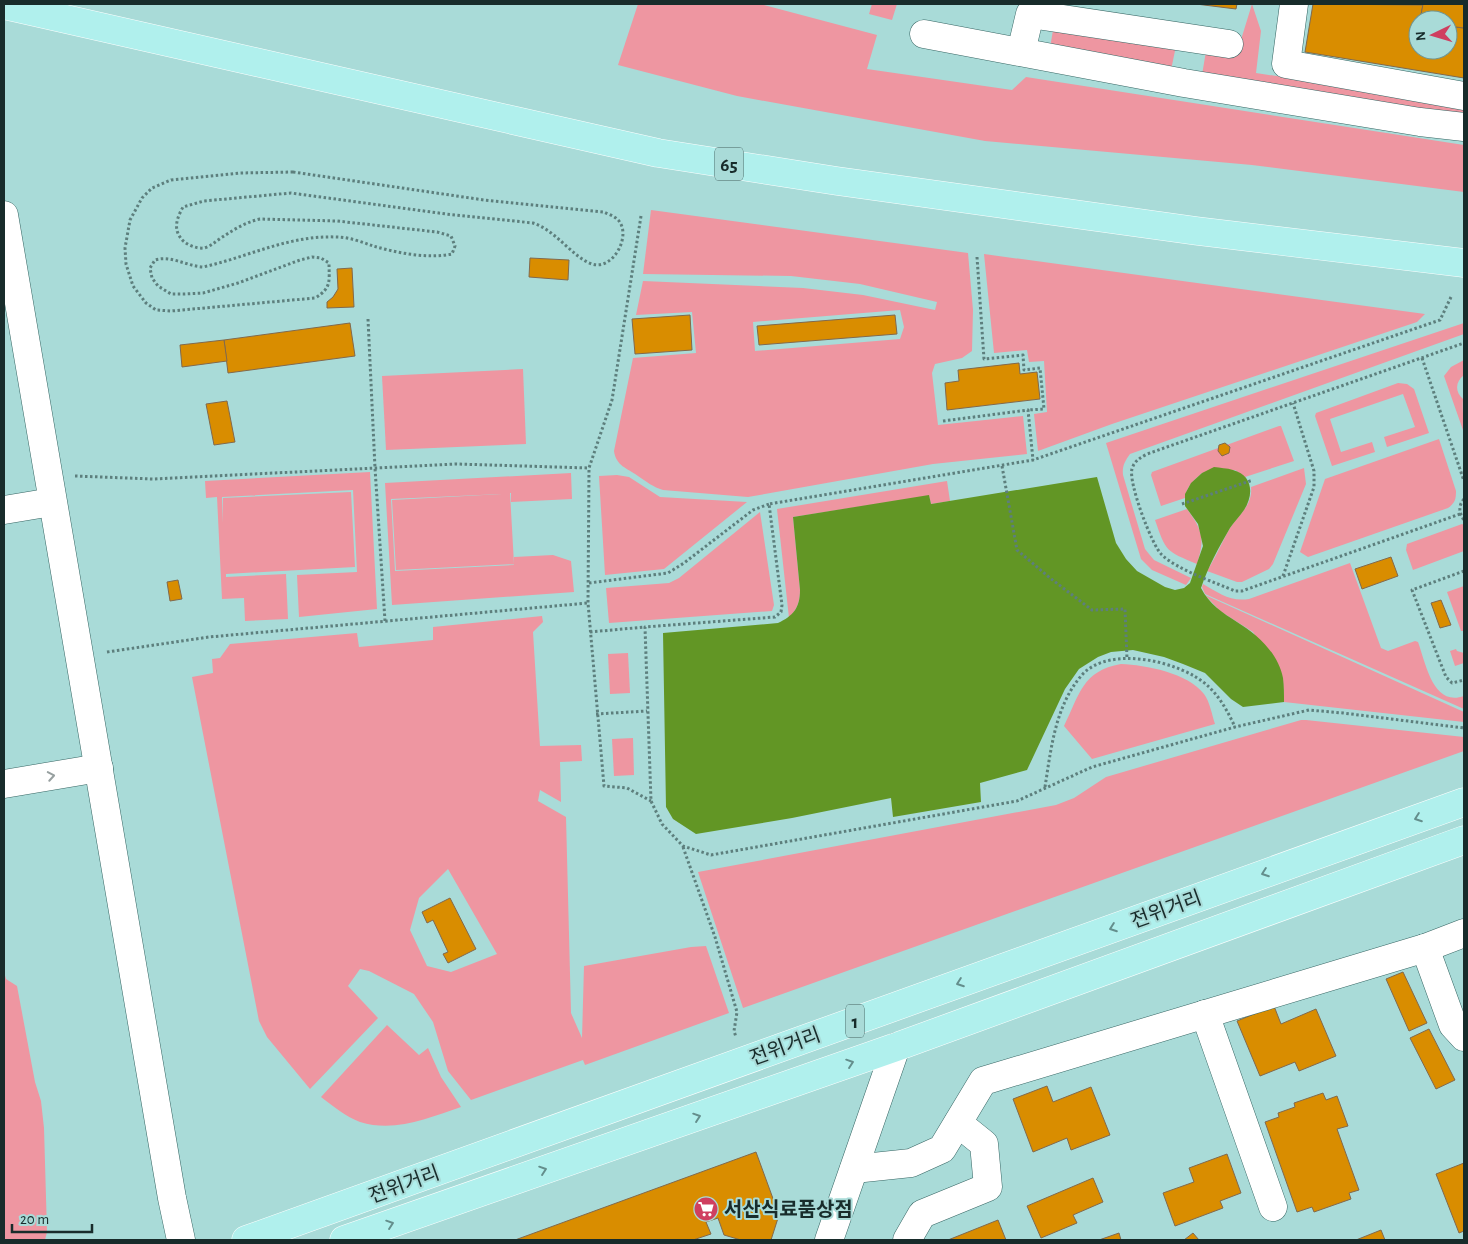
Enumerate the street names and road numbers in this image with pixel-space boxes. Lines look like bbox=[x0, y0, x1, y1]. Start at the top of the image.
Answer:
road number: 65 bbox=[715, 147, 743, 180]
street label: 전위거리 bbox=[1128, 887, 1204, 932]
road number: 1 bbox=[846, 1004, 864, 1038]
street label: 전위거리 bbox=[747, 1024, 823, 1069]
street label: 전위거리 bbox=[366, 1162, 442, 1207]

